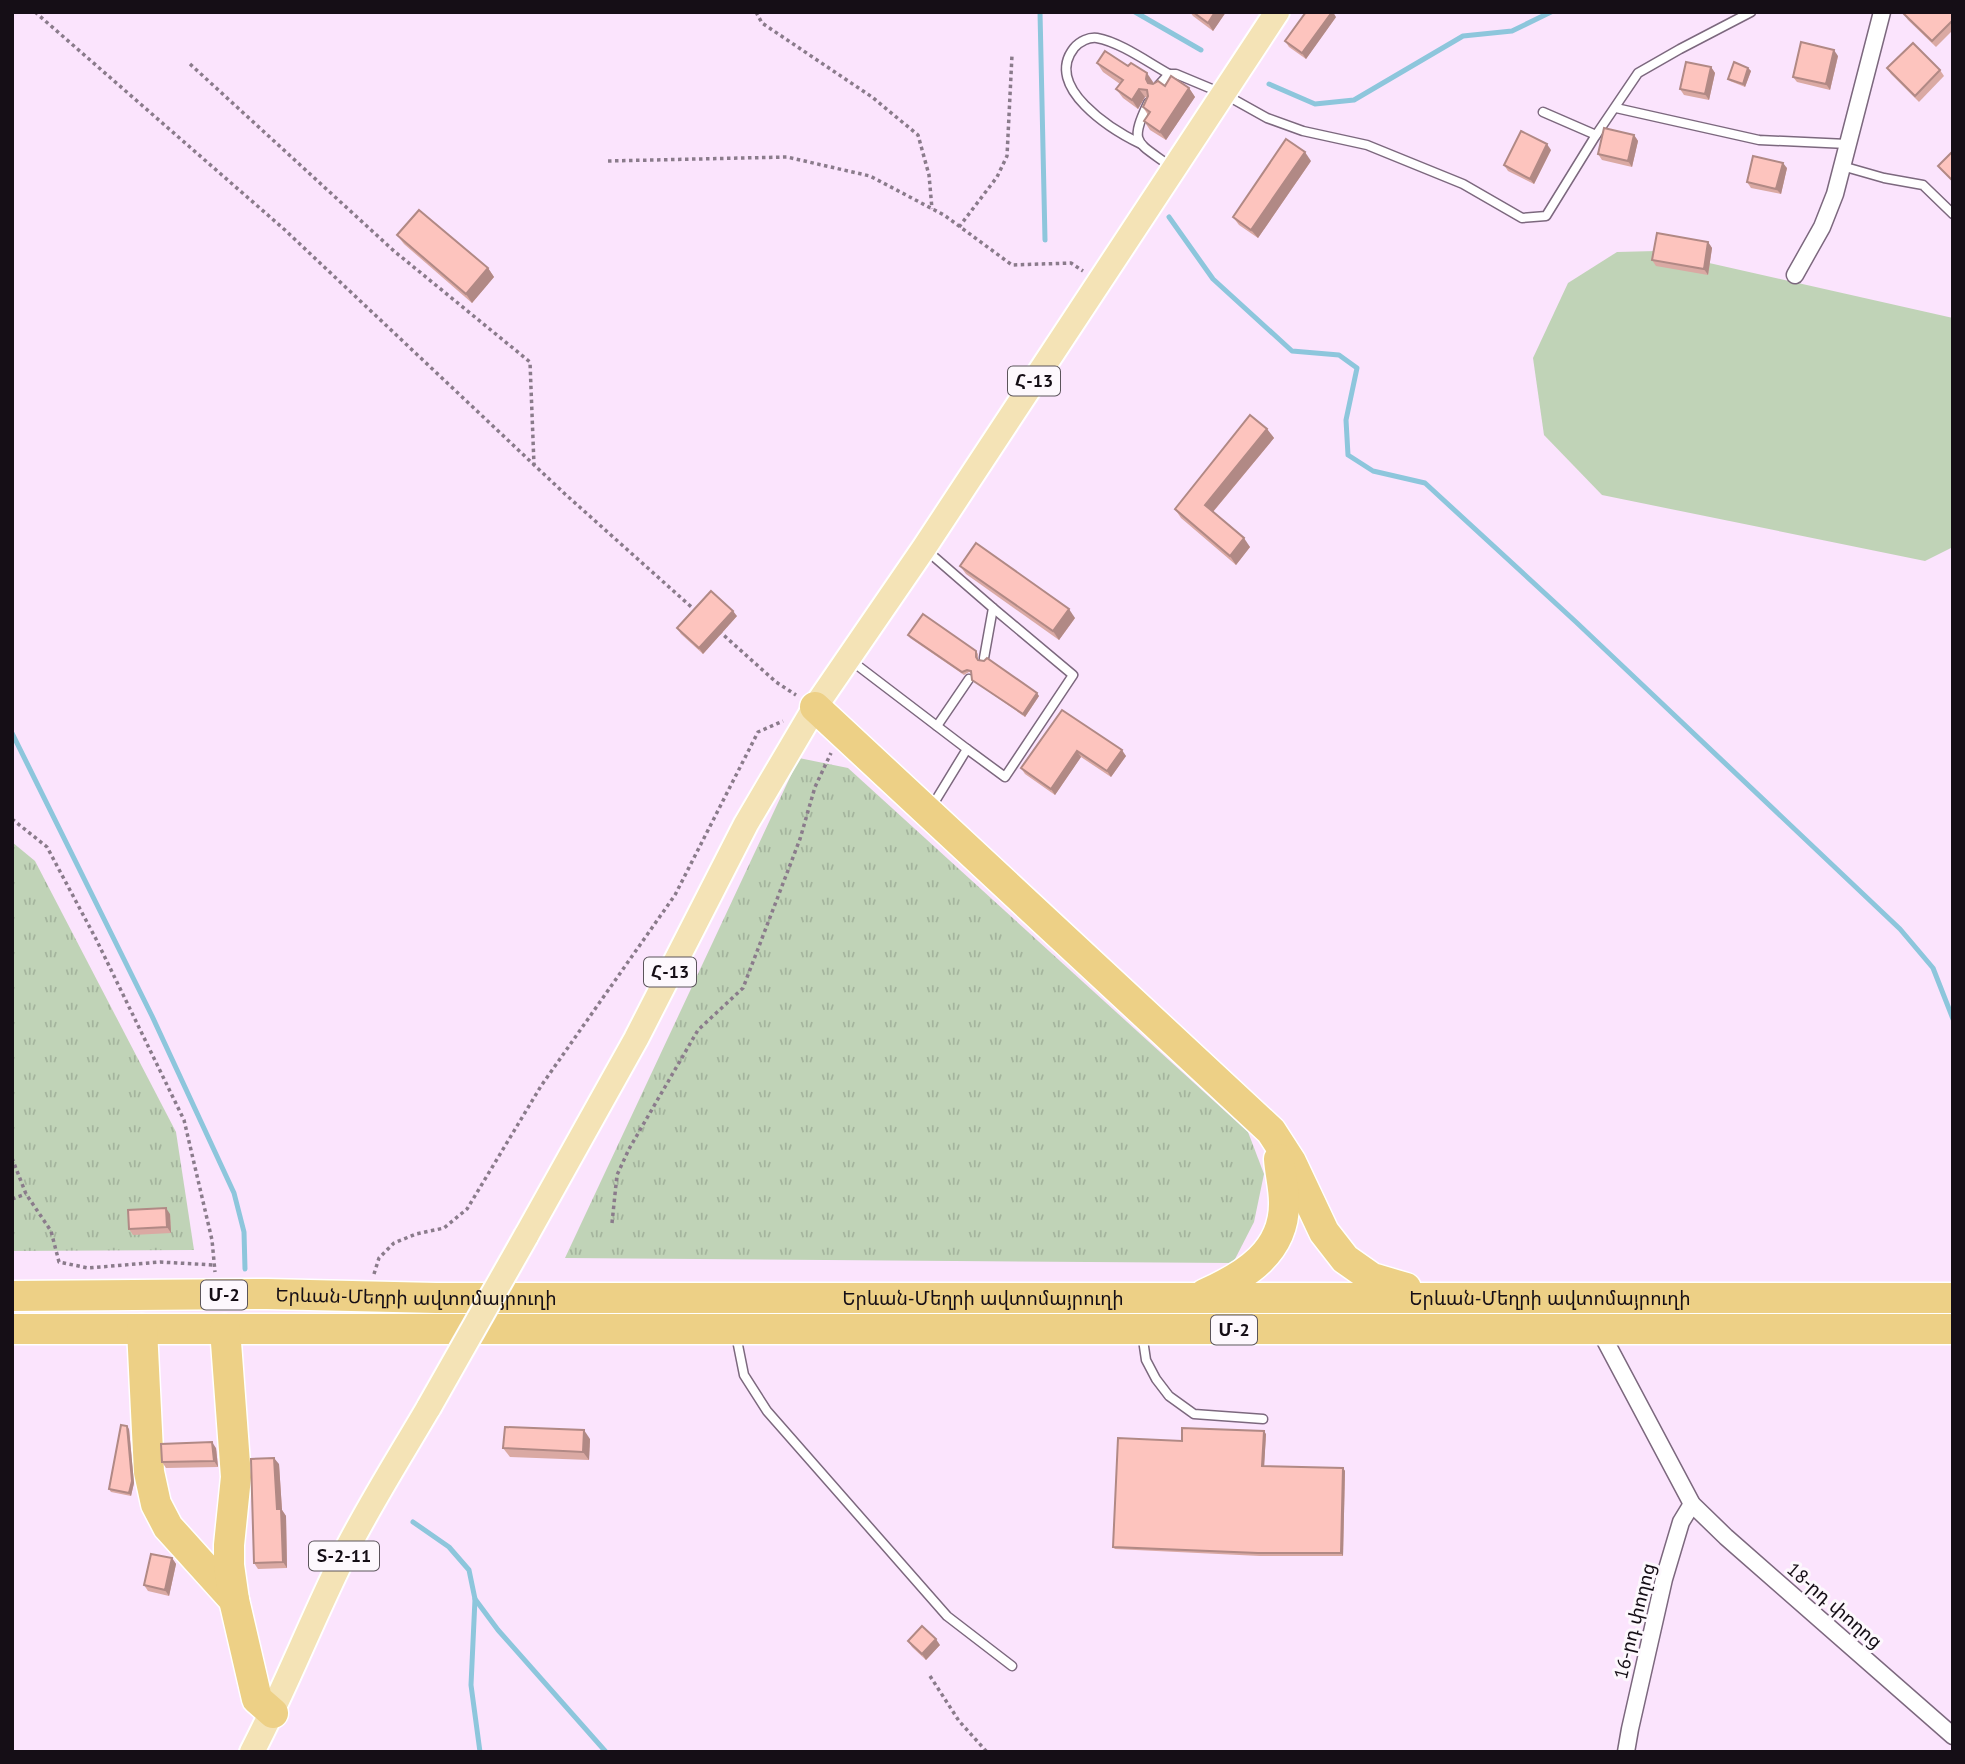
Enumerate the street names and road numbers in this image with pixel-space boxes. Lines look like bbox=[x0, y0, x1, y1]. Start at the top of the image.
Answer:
road number: Հ-13 bbox=[1008, 366, 1060, 396]
road number: Հ-13 bbox=[644, 958, 696, 987]
road number: Մ-2 bbox=[201, 1280, 247, 1310]
street label: Երևան-Մեղրի ավտոմայրուղի bbox=[275, 1282, 557, 1310]
street label: Երևան-Մեղրի ավտոմայրուղի bbox=[842, 1286, 1124, 1310]
street label: Երևան-Մեղրի ավտոմայրուղի bbox=[1409, 1286, 1691, 1310]
road number: Մ-2 bbox=[1211, 1316, 1257, 1344]
road number: Տ-2-11 bbox=[309, 1541, 379, 1570]
street label: 18-րդ փողոց bbox=[1782, 1557, 1888, 1653]
street label: 16-րդ փողոց bbox=[1608, 1560, 1660, 1682]

